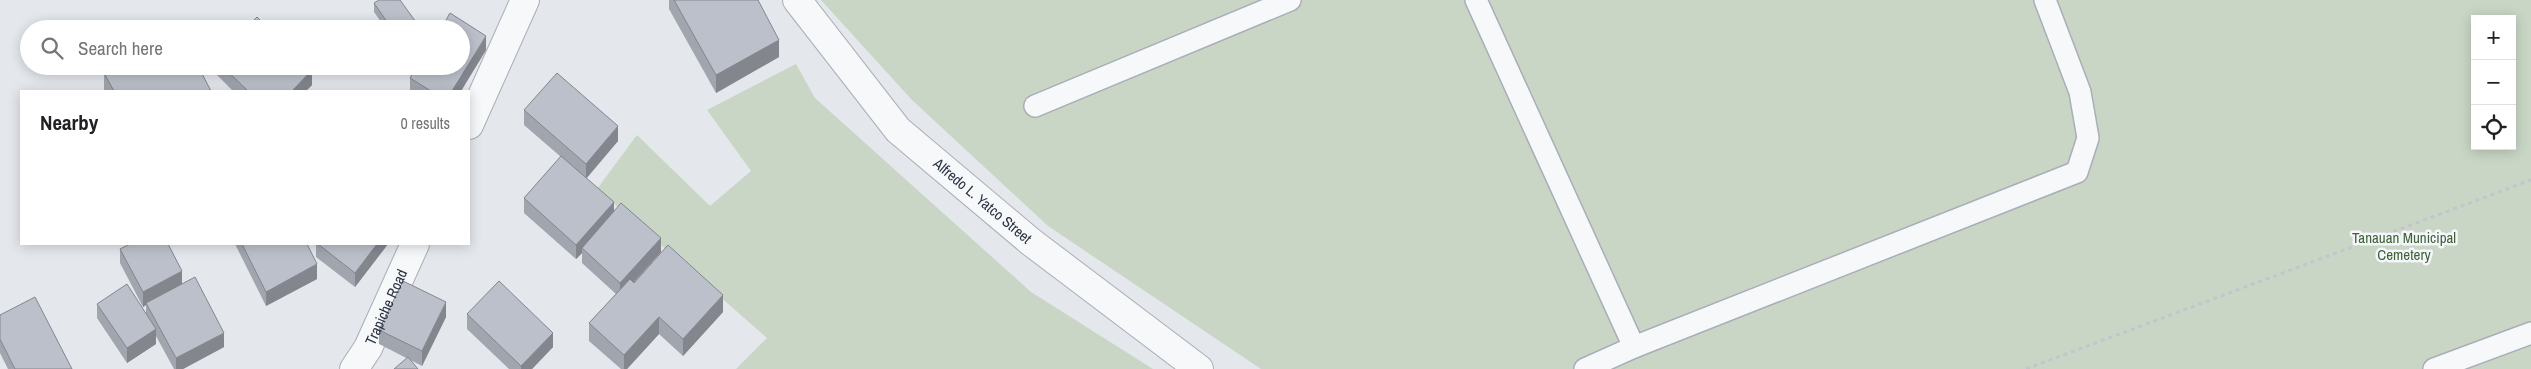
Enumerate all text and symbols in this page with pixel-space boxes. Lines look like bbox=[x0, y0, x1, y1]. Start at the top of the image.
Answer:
map controls bbox=[2471, 15, 2516, 150]
button: + bbox=[2471, 15, 2516, 60]
search box bbox=[20, 20, 470, 75]
icon: search bbox=[38, 34, 66, 62]
text: Search here bbox=[78, 35, 163, 61]
button: − bbox=[2471, 60, 2516, 105]
button: locate bbox=[2471, 105, 2516, 150]
text: Nearby bbox=[40, 108, 98, 137]
text: 0 results bbox=[400, 112, 450, 134]
street label: Alfredo L. Yatco Street bbox=[928, 152, 1037, 249]
park label: Tanauan Municipal Cemetery bbox=[2352, 227, 2456, 265]
street label: Trapiche Road bbox=[360, 266, 412, 348]

